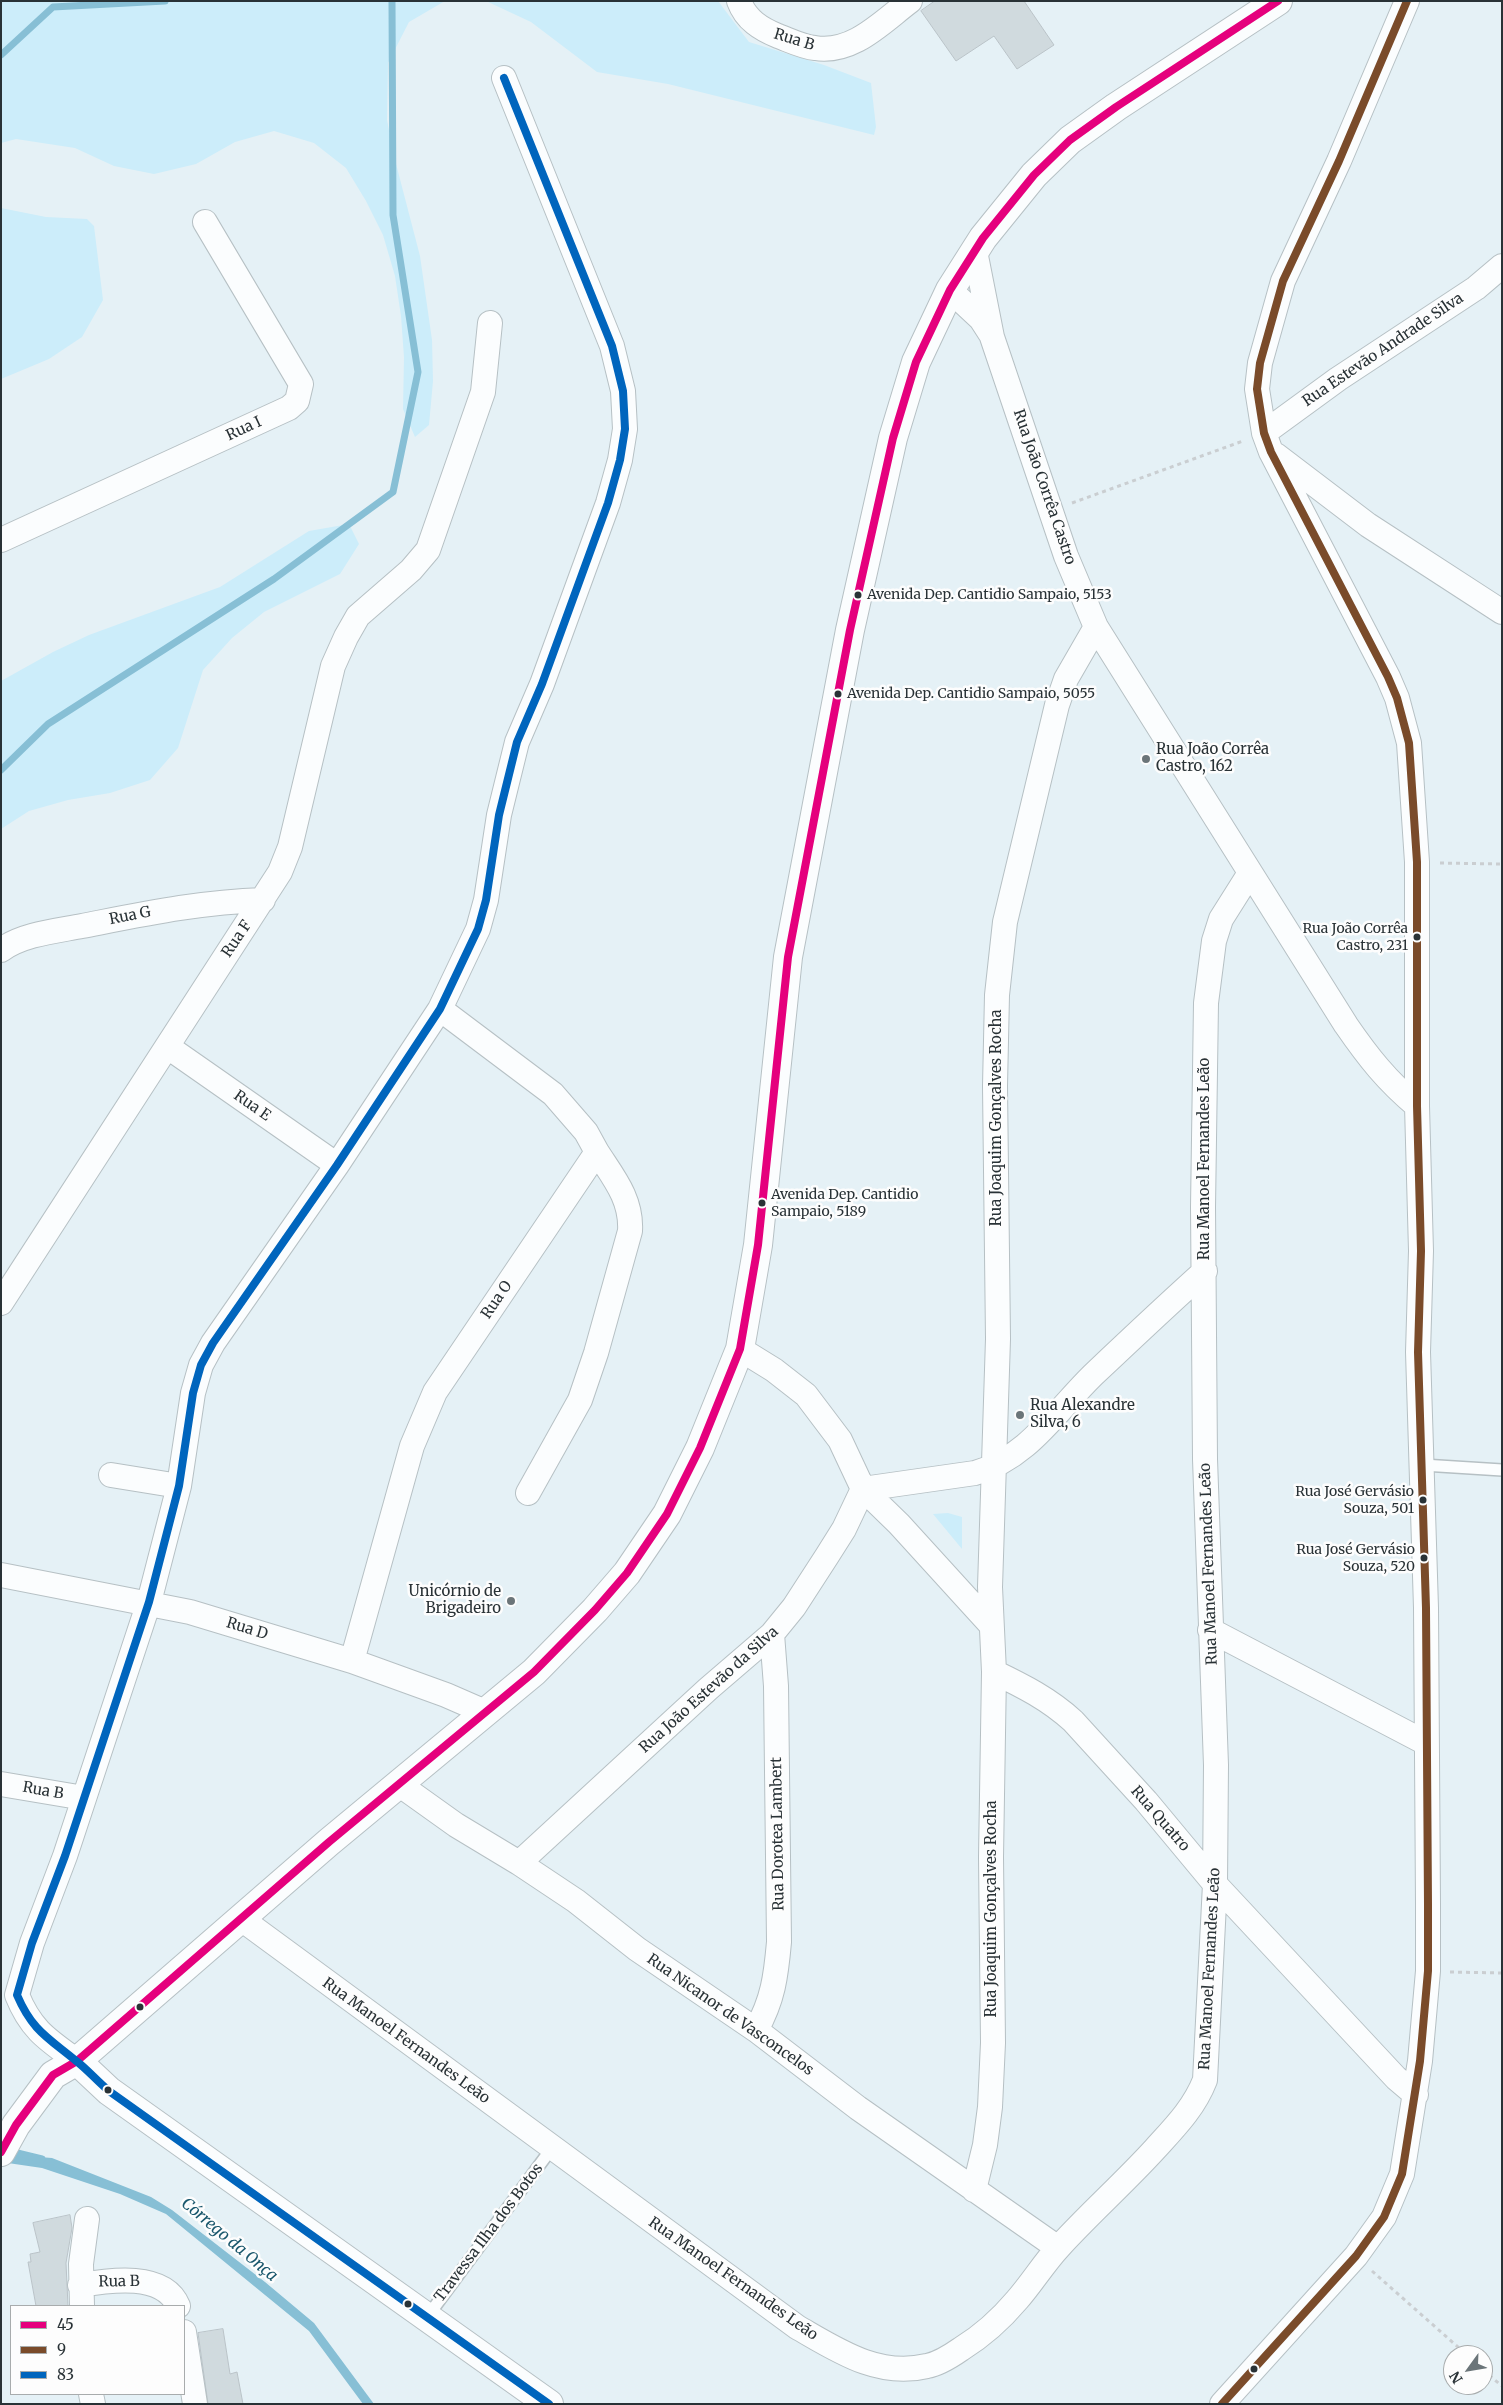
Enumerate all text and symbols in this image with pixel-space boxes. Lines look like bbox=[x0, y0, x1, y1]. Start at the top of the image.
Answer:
street label: Rua B bbox=[772, 25, 816, 55]
street label: Rua Estevão Andrade Silva bbox=[1299, 289, 1467, 411]
street label: Rua João Corrêa Castro bbox=[1009, 407, 1079, 567]
street label: Rua I bbox=[224, 413, 264, 445]
place label: Avenida Dep. Cantidio Sampaio, 5153 bbox=[867, 587, 1112, 603]
marker: Avenida Dep. Cantidio Sampaio, 5153 bbox=[853, 590, 863, 600]
place label: Avenida Dep. Cantidio Sampaio, 5055 bbox=[847, 686, 1095, 702]
marker: Avenida Dep. Cantidio Sampaio, 5055 bbox=[833, 689, 843, 699]
place label: Rua João Corrêa Castro, 162 bbox=[1156, 741, 1269, 776]
marker: Rua João Corrêa Castro, 162 bbox=[1140, 753, 1152, 765]
street label: Rua G bbox=[108, 903, 152, 929]
street label: Rua F bbox=[218, 917, 256, 961]
place label: Rua João Corrêa Castro, 231 bbox=[1302, 921, 1408, 954]
marker: Rua João Corrêa Castro, 231 bbox=[1412, 932, 1422, 942]
street label: Rua Joaquim Gonçalves Rocha bbox=[988, 1009, 1006, 1227]
street label: Rua Manoel Fernandes Leão bbox=[1196, 1058, 1214, 1260]
street label: Rua E bbox=[230, 1087, 274, 1125]
place label: Avenida Dep. Cantidio Sampaio, 5189 bbox=[771, 1187, 918, 1220]
marker: Avenida Dep. Cantidio Sampaio, 5189 bbox=[757, 1198, 767, 1208]
street label: Rua O bbox=[478, 1278, 516, 1322]
place label: Rua Alexandre Silva, 6 bbox=[1030, 1397, 1135, 1432]
marker: Rua Alexandre Silva, 6 bbox=[1014, 1409, 1026, 1421]
street label: Rua Manoel Fernandes Leão bbox=[1196, 1462, 1222, 1666]
place label: Rua José Gervásio Souza, 501 bbox=[1295, 1484, 1414, 1516]
marker: Rua José Gervásio Souza, 501 bbox=[1418, 1495, 1428, 1505]
place label: Rua José Gervásio Souza, 520 bbox=[1296, 1542, 1415, 1574]
marker: Rua José Gervásio Souza, 520 bbox=[1419, 1553, 1429, 1563]
place label: Unicórnio de Brigadeiro bbox=[409, 1583, 501, 1618]
marker: Unicórnio de Brigadeiro bbox=[505, 1595, 517, 1607]
street label: Rua D bbox=[224, 1614, 270, 1644]
street label: Rua João Estevão da Silva bbox=[636, 1623, 782, 1757]
street label: Rua Dorotea Lambert bbox=[768, 1757, 788, 1911]
street label: Rua B bbox=[21, 1779, 65, 1803]
street label: Rua Quatro bbox=[1127, 1783, 1193, 1855]
street label: Rua Joaquim Gonçalves Rocha bbox=[983, 1800, 1001, 2018]
street label: Rua Manoel Fernandes Leão bbox=[1196, 1867, 1224, 2071]
street label: Rua Nicanor de Vasconcelos bbox=[643, 1950, 817, 2080]
street label: Rua Manoel Fernandes Leão bbox=[319, 1974, 493, 2108]
unlabelled marker bbox=[135, 2002, 145, 2012]
unlabelled marker bbox=[103, 2085, 113, 2095]
street label: Travessa Ilha dos Botos bbox=[431, 2160, 547, 2306]
water label: Córrego da Onça bbox=[177, 2194, 281, 2286]
street label: Rua Manoel Fernandes Leão bbox=[645, 2214, 821, 2344]
street label: Rua B bbox=[98, 2273, 140, 2291]
unlabelled marker bbox=[403, 2299, 413, 2309]
legend bbox=[10, 2305, 185, 2395]
text: 45 bbox=[57, 2315, 74, 2334]
text: 9 bbox=[57, 2340, 66, 2359]
north arrow bbox=[1443, 2345, 1493, 2395]
unlabelled marker bbox=[1249, 2364, 1259, 2374]
text: 83 bbox=[57, 2365, 74, 2384]
text: N bbox=[1446, 2368, 1467, 2387]

